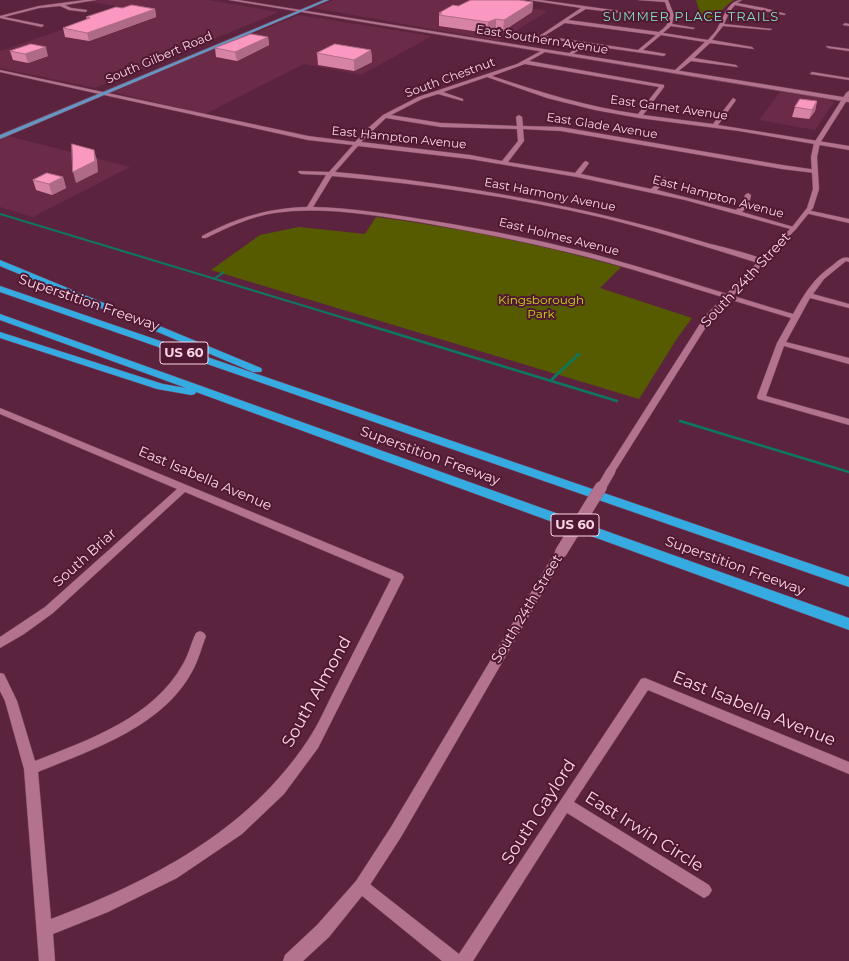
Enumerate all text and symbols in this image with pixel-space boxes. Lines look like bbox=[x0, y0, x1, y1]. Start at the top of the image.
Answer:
district label: SUMMER PLACE TRAILS bbox=[603, 9, 779, 25]
street label: East Southern Avenue bbox=[475, 22, 609, 58]
street label: South Gilbert Road bbox=[103, 29, 215, 87]
street label: South Chestnut bbox=[403, 55, 497, 101]
street label: East Garnet Avenue bbox=[609, 93, 729, 123]
street label: East Glade Avenue bbox=[545, 110, 659, 142]
street label: East Hampton Avenue bbox=[331, 124, 467, 152]
street label: East Hampton Avenue bbox=[651, 173, 785, 221]
street label: East Harmony Avenue bbox=[483, 175, 617, 215]
street label: East Holmes Avenue bbox=[497, 215, 621, 259]
street label: South 24th Street bbox=[698, 229, 794, 331]
street label: Superstition Freeway bbox=[16, 271, 162, 335]
park label: Kingsborough Park bbox=[498, 293, 584, 321]
road number: US 60 bbox=[160, 342, 208, 364]
street label: Superstition Freeway bbox=[358, 423, 502, 489]
street label: East Isabella Avenue bbox=[136, 443, 274, 515]
road number: US 60 bbox=[551, 514, 599, 536]
street label: South Briar bbox=[50, 525, 120, 591]
street label: Superstition Freeway bbox=[663, 533, 807, 599]
street label: South 24th Street bbox=[488, 552, 566, 666]
street label: South Almond bbox=[278, 633, 356, 751]
street label: East Isabella Avenue bbox=[670, 667, 838, 751]
street label: South Gaylord bbox=[498, 756, 580, 868]
street label: East Irwin Circle bbox=[581, 787, 707, 877]

